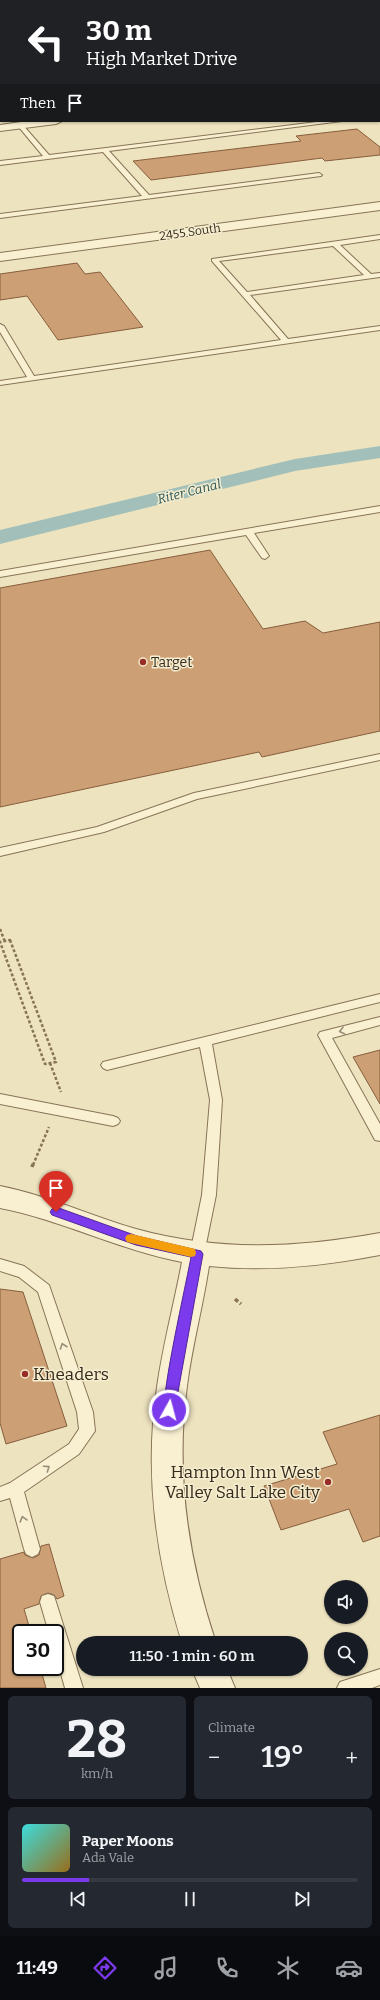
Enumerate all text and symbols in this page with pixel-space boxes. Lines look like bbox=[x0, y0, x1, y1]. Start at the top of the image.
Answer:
text: 30 m bbox=[86, 14, 152, 47]
icon: left bbox=[20, 16, 72, 68]
text: High Market Drive bbox=[86, 48, 237, 70]
icon: arrive bbox=[64, 92, 86, 114]
text: Then bbox=[20, 94, 56, 112]
street label: 2455 South bbox=[158, 221, 222, 243]
water label: Riter Canal bbox=[156, 476, 223, 507]
place label: Target bbox=[151, 654, 192, 671]
marker: Target bbox=[138, 657, 148, 667]
one-way arrow bbox=[339, 1026, 345, 1034]
pin bbox=[39, 1171, 73, 1212]
icon: arrive bbox=[45, 1177, 67, 1199]
one-way arrow bbox=[59, 1342, 68, 1349]
place label: Kneaders bbox=[33, 1364, 109, 1385]
marker: Kneaders bbox=[20, 1369, 30, 1379]
position arrow bbox=[148, 1389, 190, 1431]
place label: Hampton Inn West Valley Salt Lake City bbox=[165, 1462, 321, 1503]
one-way arrow bbox=[43, 1465, 50, 1472]
marker: Hampton Inn West Valley Salt Lake City bbox=[323, 1477, 333, 1487]
one-way arrow bbox=[19, 1516, 28, 1523]
map controls bbox=[324, 1580, 368, 1676]
button: sound bbox=[324, 1580, 368, 1624]
speed limit sign: 30 bbox=[12, 1624, 64, 1676]
button: search bbox=[324, 1632, 368, 1676]
text: 11:50 · 1 min · 60 m bbox=[129, 1647, 255, 1665]
text: 28 bbox=[67, 1708, 127, 1771]
text: Climate bbox=[208, 1720, 255, 1735]
text: 19° bbox=[261, 1739, 304, 1775]
text: − bbox=[208, 1744, 220, 1771]
text: + bbox=[345, 1744, 358, 1771]
text: km/h bbox=[81, 1766, 113, 1781]
text: Paper Moons bbox=[82, 1832, 174, 1850]
text: Ada Vale bbox=[82, 1850, 134, 1865]
icon: previous bbox=[67, 1888, 89, 1910]
icon: pause bbox=[179, 1888, 201, 1910]
icon: next bbox=[291, 1888, 313, 1910]
icon: directions bbox=[91, 1954, 119, 1982]
icon: music bbox=[152, 1954, 180, 1982]
icon: phone bbox=[213, 1954, 241, 1982]
icon: climate bbox=[274, 1954, 302, 1982]
icon: car bbox=[335, 1954, 363, 1982]
text: 11:49 bbox=[17, 1957, 58, 1979]

